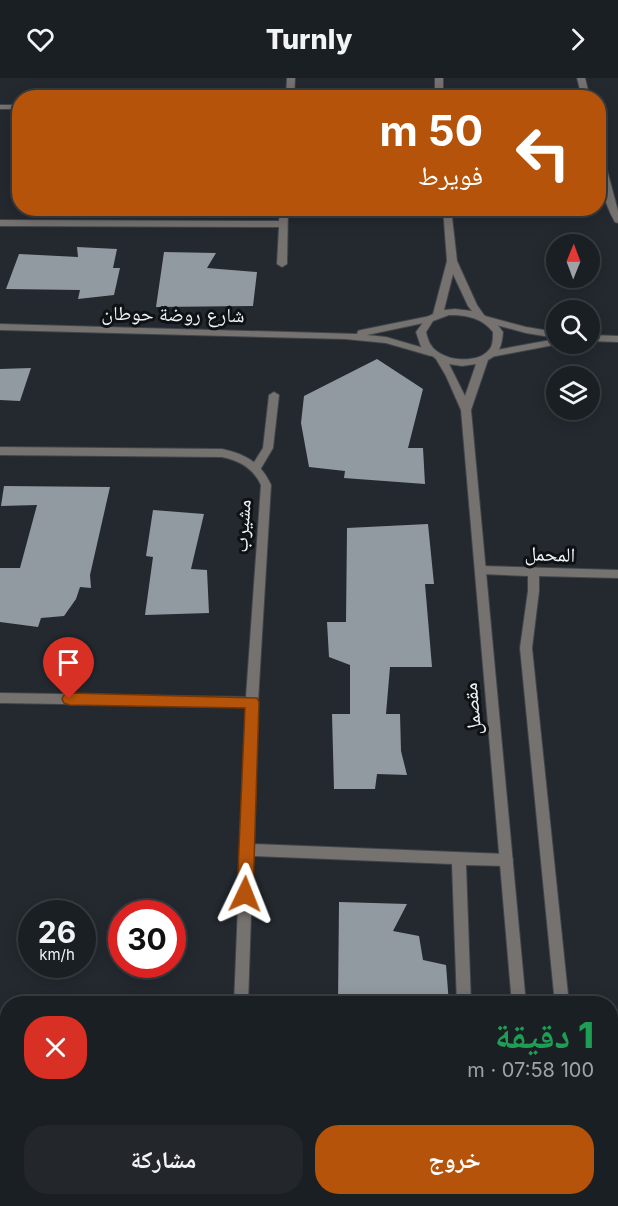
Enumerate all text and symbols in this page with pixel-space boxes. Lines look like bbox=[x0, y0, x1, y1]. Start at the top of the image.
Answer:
icon: heart bbox=[24, 23, 57, 56]
text: Turnly bbox=[266, 23, 352, 56]
icon: forward bbox=[561, 23, 594, 56]
text: 50 m bbox=[380, 105, 483, 156]
icon: left bbox=[504, 114, 582, 192]
text: فويرط bbox=[418, 159, 483, 192]
north arrow bbox=[546, 234, 600, 288]
map controls bbox=[546, 234, 600, 420]
button: search bbox=[546, 300, 600, 354]
street label: شارع روضة حوطان bbox=[101, 301, 245, 328]
button: layers bbox=[546, 366, 600, 420]
street label: مشيرب bbox=[228, 499, 256, 553]
street label: المحمل bbox=[524, 541, 576, 567]
pin bbox=[43, 637, 94, 699]
icon: arrive bbox=[52, 646, 85, 679]
street label: مقصمل bbox=[458, 682, 486, 736]
position arrow bbox=[213, 862, 277, 926]
speed limit sign: 30 bbox=[108, 900, 186, 978]
text: 26 bbox=[38, 914, 76, 950]
text: km/h bbox=[39, 945, 75, 964]
text: 1 دقيقة bbox=[495, 1013, 594, 1057]
button: close bbox=[24, 1016, 87, 1079]
text: 100 m · 07:58 bbox=[467, 1058, 594, 1082]
button: مشاركة bbox=[24, 1125, 303, 1194]
button: خروج bbox=[315, 1125, 594, 1194]

